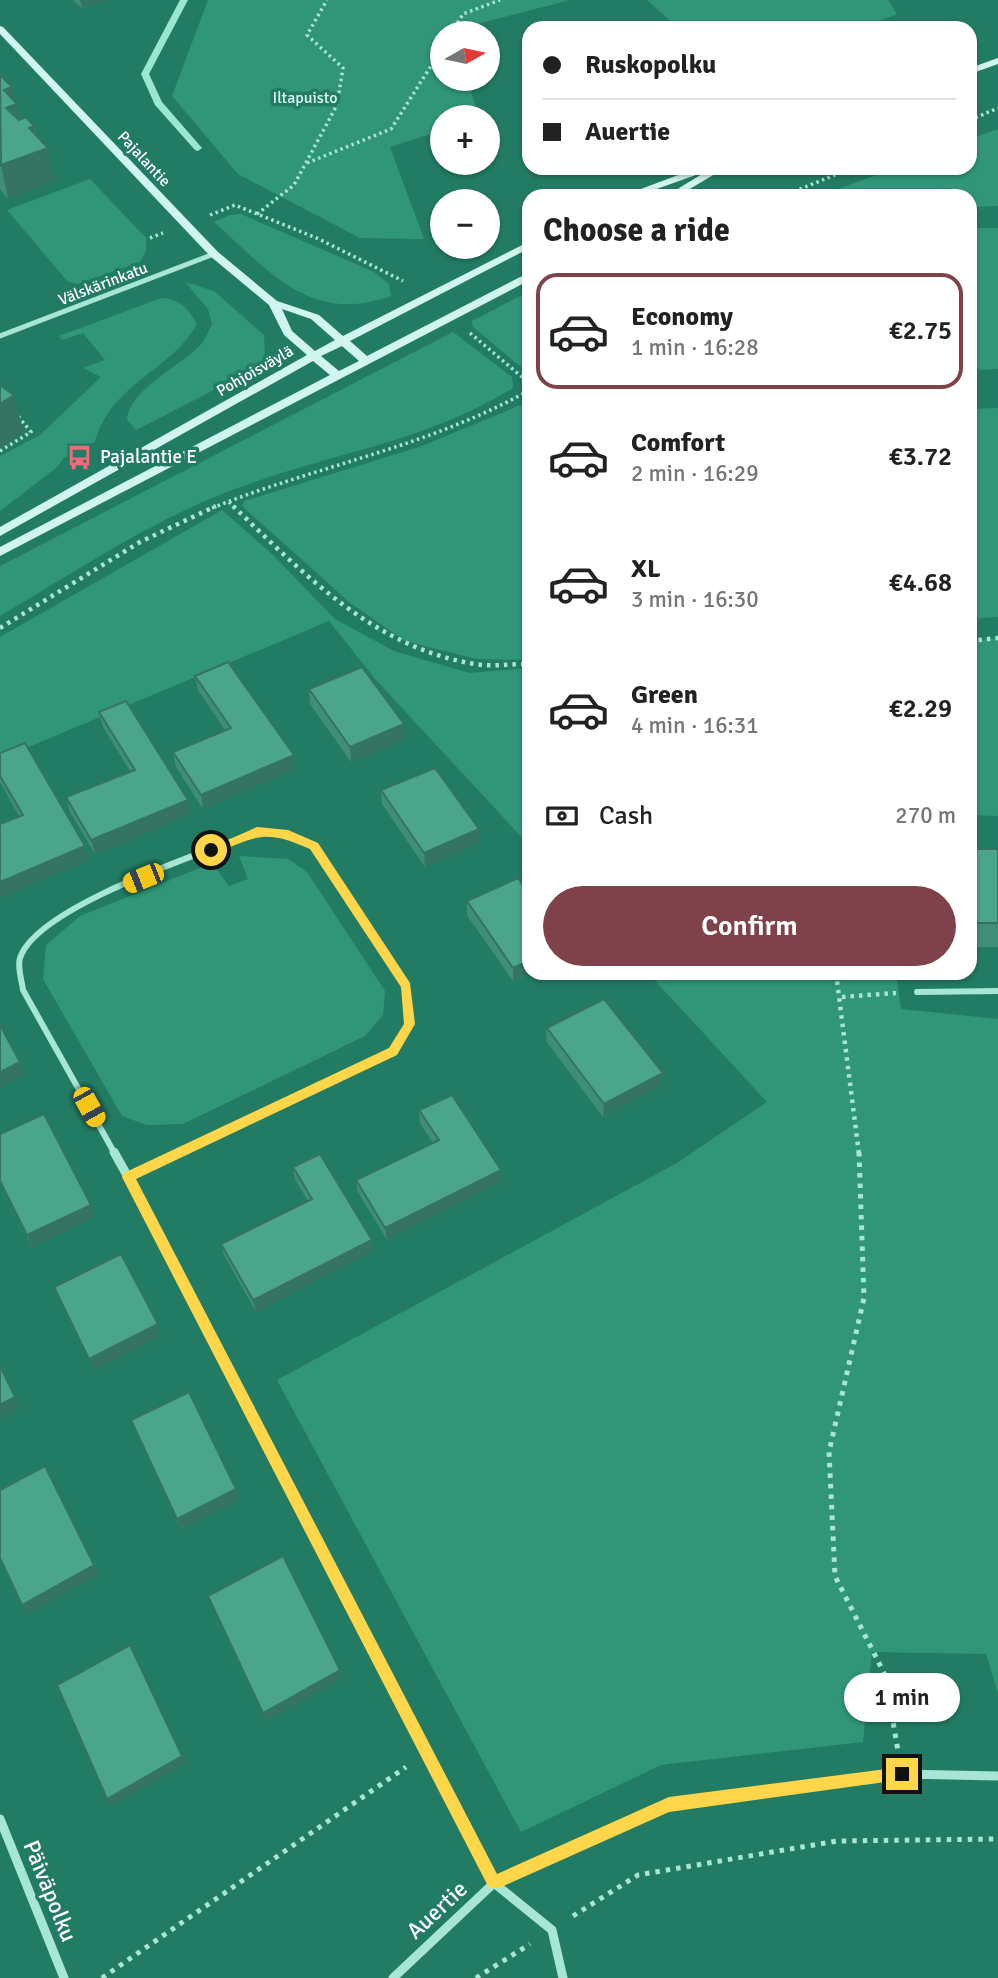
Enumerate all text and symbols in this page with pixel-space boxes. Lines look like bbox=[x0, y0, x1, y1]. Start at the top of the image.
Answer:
north arrow bbox=[430, 21, 500, 91]
map controls bbox=[430, 21, 500, 259]
text: Ruskopolku bbox=[585, 49, 716, 81]
park label: Iltapuisto bbox=[272, 88, 338, 108]
button: + bbox=[430, 105, 500, 175]
text: Auertie bbox=[585, 116, 670, 148]
street label: Pajalantie bbox=[113, 127, 175, 191]
button: − bbox=[430, 189, 500, 259]
text: Choose a ride bbox=[543, 211, 730, 250]
street label: Välskärinkatu bbox=[56, 258, 150, 310]
icon: car bbox=[547, 300, 610, 363]
text: Economy bbox=[631, 301, 733, 333]
text: €2.75 bbox=[889, 315, 952, 347]
text: 1 min · 16:28 bbox=[631, 333, 759, 362]
street label: Pohjoisväylä bbox=[213, 341, 297, 401]
icon: car bbox=[547, 426, 610, 489]
text: Comfort bbox=[631, 427, 725, 459]
text: €3.72 bbox=[889, 441, 952, 473]
bus stop icon: Pajalantie E bbox=[66, 443, 94, 471]
place label: Pajalantie E bbox=[100, 445, 197, 469]
text: 2 min · 16:29 bbox=[631, 459, 759, 488]
icon: car bbox=[547, 552, 610, 615]
text: XL bbox=[631, 553, 661, 585]
text: €4.68 bbox=[889, 567, 952, 599]
text: 3 min · 16:30 bbox=[631, 585, 759, 614]
icon: car bbox=[547, 678, 610, 741]
text: Green bbox=[631, 679, 698, 711]
text: €2.29 bbox=[889, 693, 952, 725]
text: 4 min · 16:31 bbox=[631, 711, 759, 740]
icon: cash bbox=[543, 797, 581, 835]
text: Cash bbox=[599, 800, 653, 832]
text: 270 m bbox=[895, 801, 956, 830]
route start bbox=[195, 834, 227, 866]
car bbox=[120, 860, 167, 896]
button: Confirm bbox=[543, 886, 956, 966]
car bbox=[70, 1084, 109, 1130]
callout: 1 min bbox=[844, 1672, 960, 1722]
text: 1 min bbox=[874, 1683, 930, 1712]
route end bbox=[886, 1758, 918, 1790]
street label: Päiväpolku bbox=[17, 1836, 83, 1946]
street label: Auertie bbox=[400, 1875, 474, 1945]

